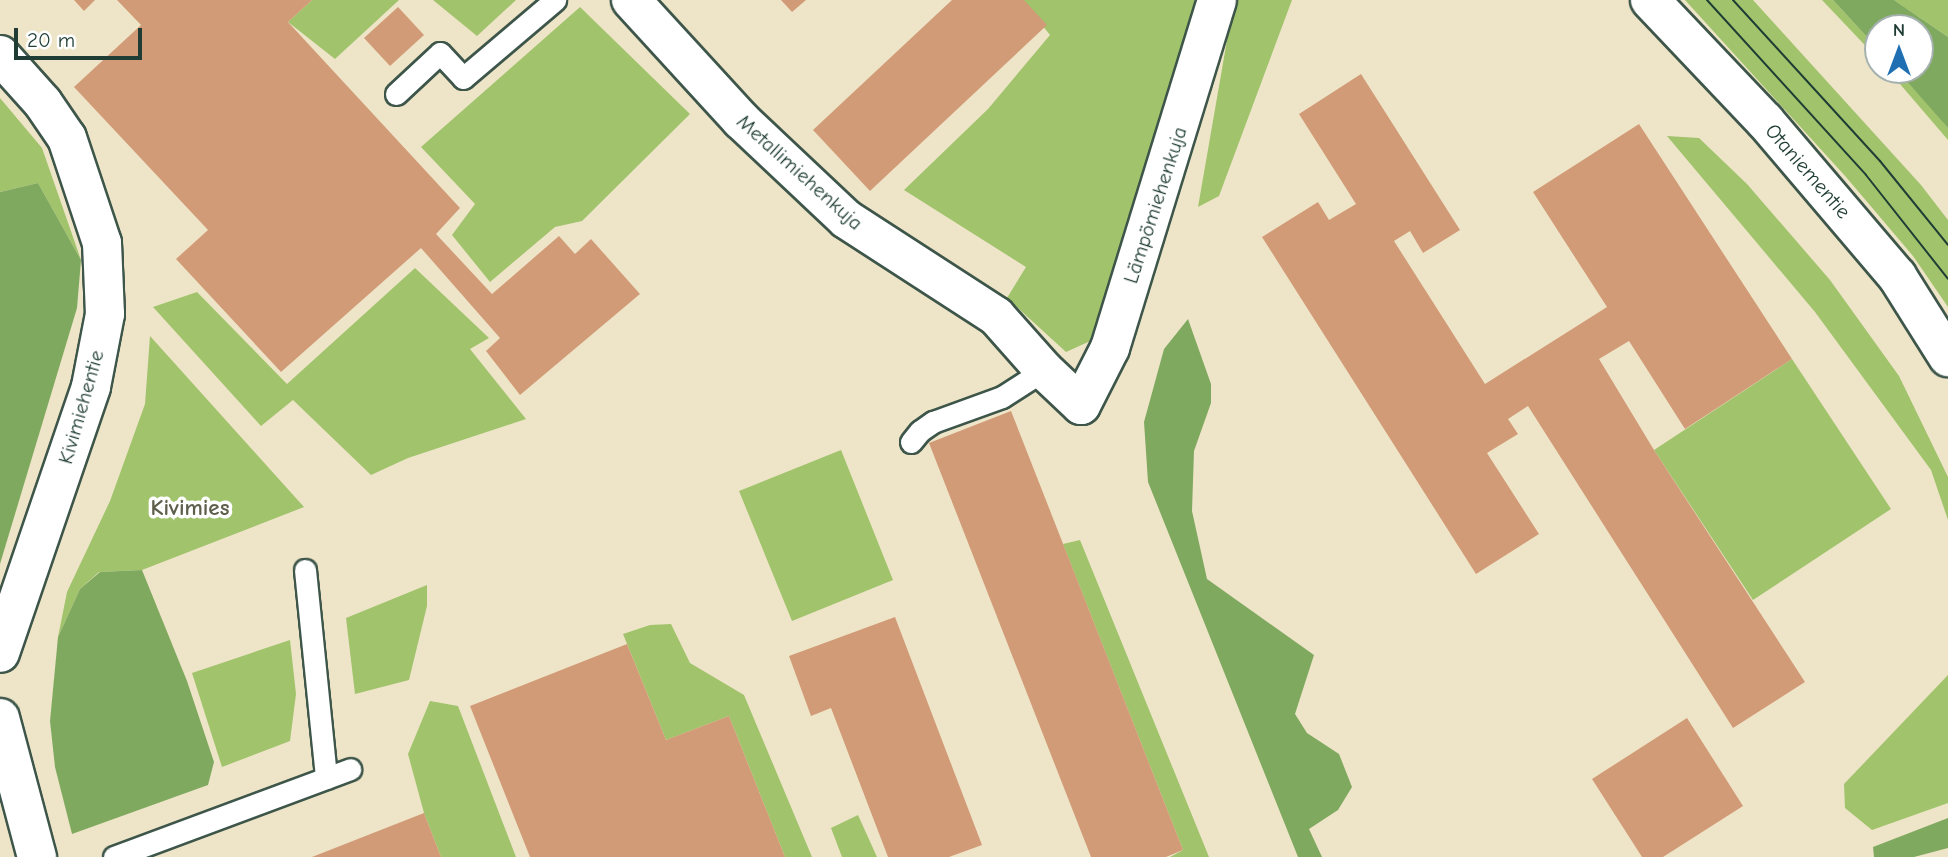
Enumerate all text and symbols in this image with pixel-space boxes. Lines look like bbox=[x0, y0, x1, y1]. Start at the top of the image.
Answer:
scale bar bbox=[18, 14, 145, 58]
north arrow bbox=[1864, 14, 1934, 84]
text: N bbox=[1893, 19, 1905, 41]
text: 20 m bbox=[27, 28, 75, 52]
street label: Metallimiehenkuja bbox=[732, 109, 868, 235]
street label: Otaniementie bbox=[1760, 118, 1856, 224]
street label: Lämpömiehenkuja bbox=[1118, 123, 1192, 287]
street label: Kivimiehentie bbox=[53, 347, 109, 467]
district label: Kivimies bbox=[151, 494, 229, 522]

